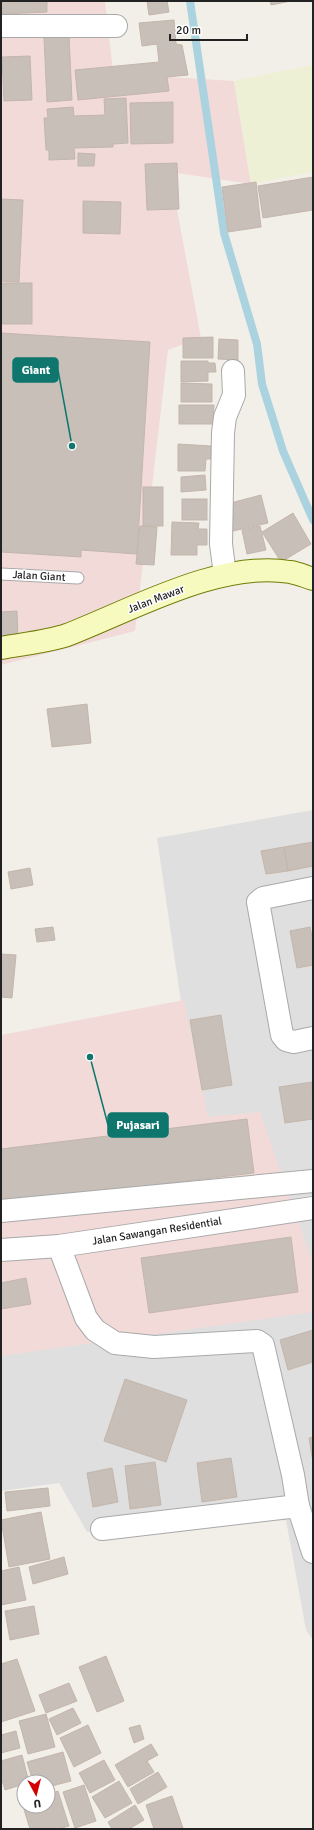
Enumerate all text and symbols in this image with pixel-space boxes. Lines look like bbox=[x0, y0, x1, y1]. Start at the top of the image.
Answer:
scale bar bbox=[170, 16, 247, 42]
text: 20 m bbox=[176, 23, 201, 38]
callout: Giant bbox=[13, 358, 58, 382]
text: Giant bbox=[22, 363, 51, 378]
street label: Jalan Giant bbox=[12, 568, 66, 584]
street label: Jalan Mawar bbox=[126, 582, 186, 616]
callout: Pujasari bbox=[108, 1113, 168, 1137]
text: Pujasari bbox=[116, 1118, 160, 1133]
street label: Jalan Sawangan Residential bbox=[91, 1214, 223, 1248]
north arrow bbox=[16, 1774, 56, 1814]
text: U bbox=[33, 1797, 42, 1810]

